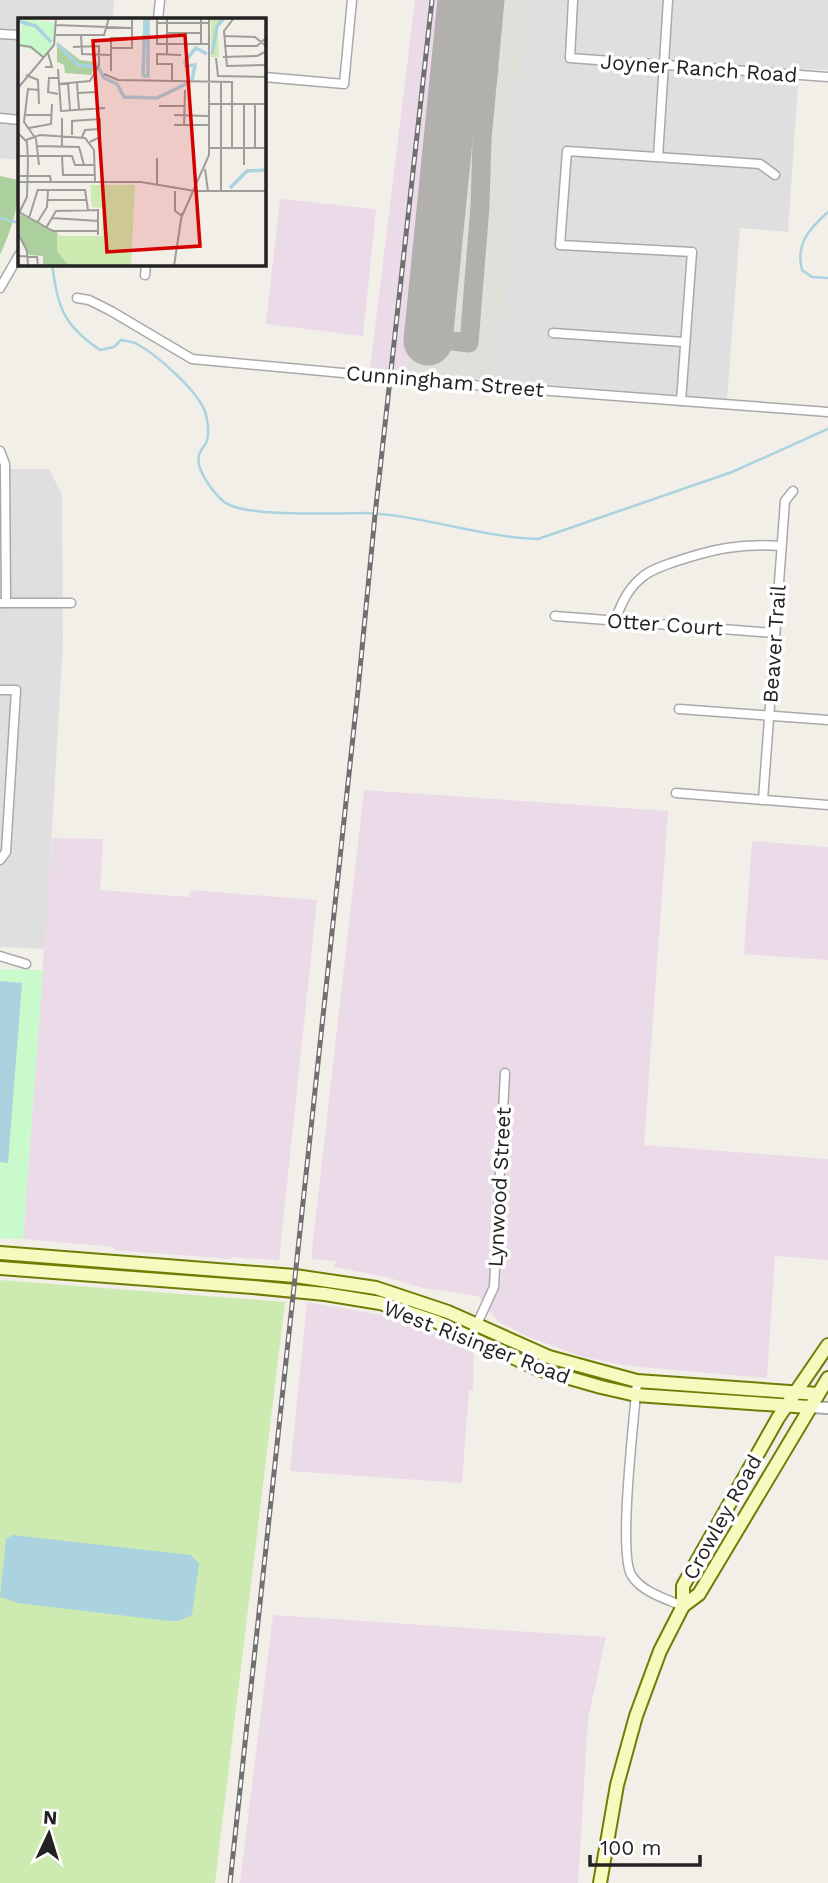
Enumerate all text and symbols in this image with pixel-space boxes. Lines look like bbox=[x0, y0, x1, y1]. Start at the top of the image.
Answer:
inset map bbox=[18, 18, 266, 266]
street label: Joyner Ranch Road bbox=[600, 49, 798, 87]
street label: Cunningham Street bbox=[345, 360, 545, 402]
street label: Beaver Trail bbox=[757, 583, 791, 704]
street label: Otter Court bbox=[606, 607, 724, 641]
street label: Lynwood Street bbox=[482, 1106, 516, 1268]
street label: West Risinger Road bbox=[380, 1295, 574, 1389]
street label: Crowley Road bbox=[677, 1450, 767, 1584]
north arrow bbox=[14, 1799, 84, 1869]
text: N bbox=[42, 1806, 58, 1830]
scale bar bbox=[590, 1824, 700, 1868]
text: 100 m bbox=[600, 1835, 662, 1860]

